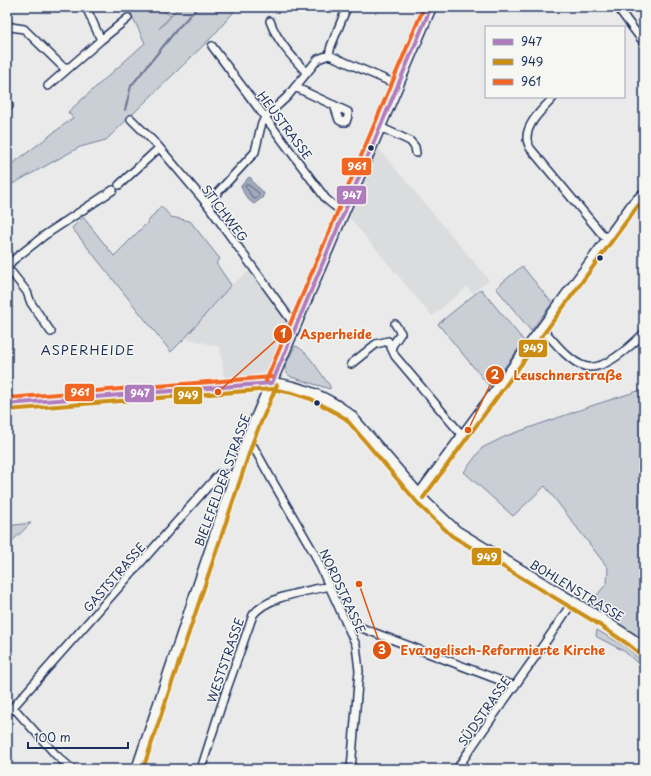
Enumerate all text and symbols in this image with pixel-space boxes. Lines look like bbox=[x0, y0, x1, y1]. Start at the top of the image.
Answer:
legend bbox=[485, 26, 625, 98]
text: 947 bbox=[521, 32, 543, 50]
text: 949 bbox=[521, 52, 543, 70]
text: 961 bbox=[521, 72, 541, 90]
street label: HEUSTRASSE bbox=[253, 87, 317, 163]
unlabelled marker bbox=[366, 143, 376, 153]
line badge: 961 bbox=[341, 157, 372, 176]
text: 961 bbox=[348, 157, 366, 174]
street label: STICHWEG bbox=[198, 181, 253, 245]
line badge: 947 bbox=[336, 185, 367, 205]
text: 947 bbox=[342, 186, 362, 203]
unlabelled marker bbox=[595, 253, 605, 263]
callout: Asperheide bbox=[273, 322, 380, 347]
text: 1 bbox=[280, 324, 286, 342]
text: Asperheide bbox=[300, 324, 372, 343]
line badge: 949 bbox=[518, 339, 548, 358]
text: 949 bbox=[523, 339, 544, 356]
district label: ASPERHEIDE bbox=[41, 340, 135, 359]
callout: Leuschnerstraße bbox=[485, 363, 630, 388]
text: 2 bbox=[491, 365, 500, 383]
text: Leuschnerstraße bbox=[514, 365, 622, 384]
line badge: 961 bbox=[64, 383, 95, 402]
text: 961 bbox=[71, 383, 89, 400]
line badge: 947 bbox=[124, 384, 155, 403]
text: 947 bbox=[130, 384, 150, 401]
line badge: 949 bbox=[173, 386, 203, 405]
text: 949 bbox=[178, 386, 199, 403]
unlabelled marker bbox=[312, 398, 322, 408]
street label: BIELEFELDER STRASSE bbox=[190, 411, 255, 549]
street label: GASTSTRASSE bbox=[79, 538, 150, 616]
street label: NORDSTRASSE bbox=[316, 546, 371, 637]
line badge: 949 bbox=[471, 547, 502, 566]
text: 949 bbox=[477, 548, 498, 565]
street label: BOHLENSTRASSE bbox=[526, 555, 628, 625]
street label: WESTSTRASSE bbox=[202, 615, 248, 705]
callout: Evangelisch-Reformierte Kirche bbox=[372, 638, 614, 663]
text: 3 bbox=[378, 640, 386, 658]
text: Evangelisch-Reformierte Kirche bbox=[401, 640, 605, 659]
street label: SÜDSTRASSE bbox=[453, 672, 515, 750]
scale bar bbox=[28, 724, 128, 750]
text: 100 m bbox=[34, 728, 71, 746]

